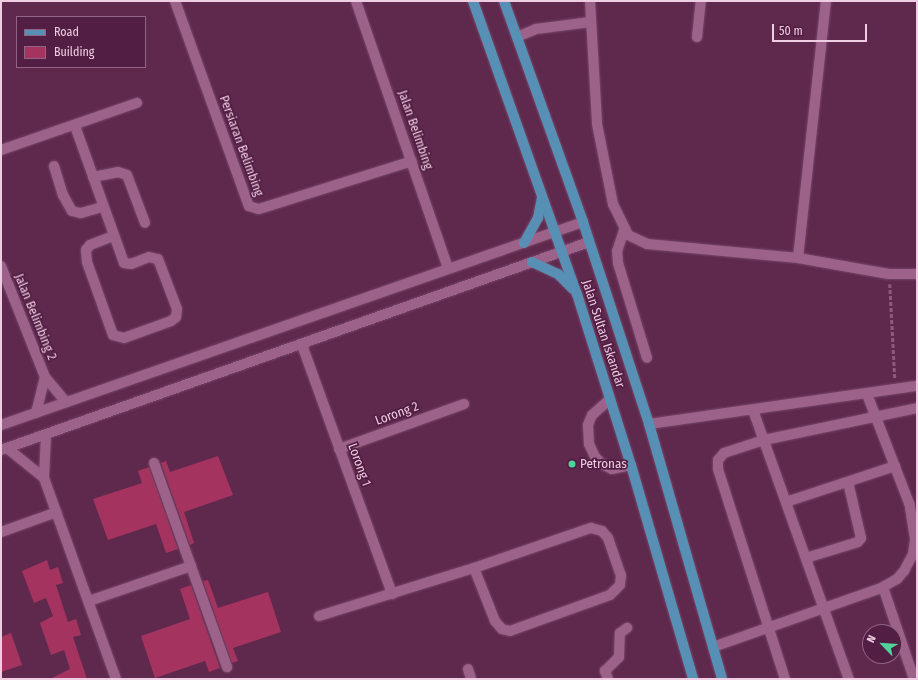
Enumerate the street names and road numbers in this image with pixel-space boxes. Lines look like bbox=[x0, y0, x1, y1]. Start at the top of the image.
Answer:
street label: Jalan Belimbing bbox=[394, 88, 436, 172]
street label: Persiaran Belimbing bbox=[216, 93, 266, 199]
street label: Jalan Belimbing 2 bbox=[11, 272, 59, 362]
street label: Jalan Sultan Iskandar bbox=[578, 278, 628, 390]
street label: Lorong 2 bbox=[373, 399, 421, 429]
street label: Lorong 1 bbox=[344, 441, 374, 489]

